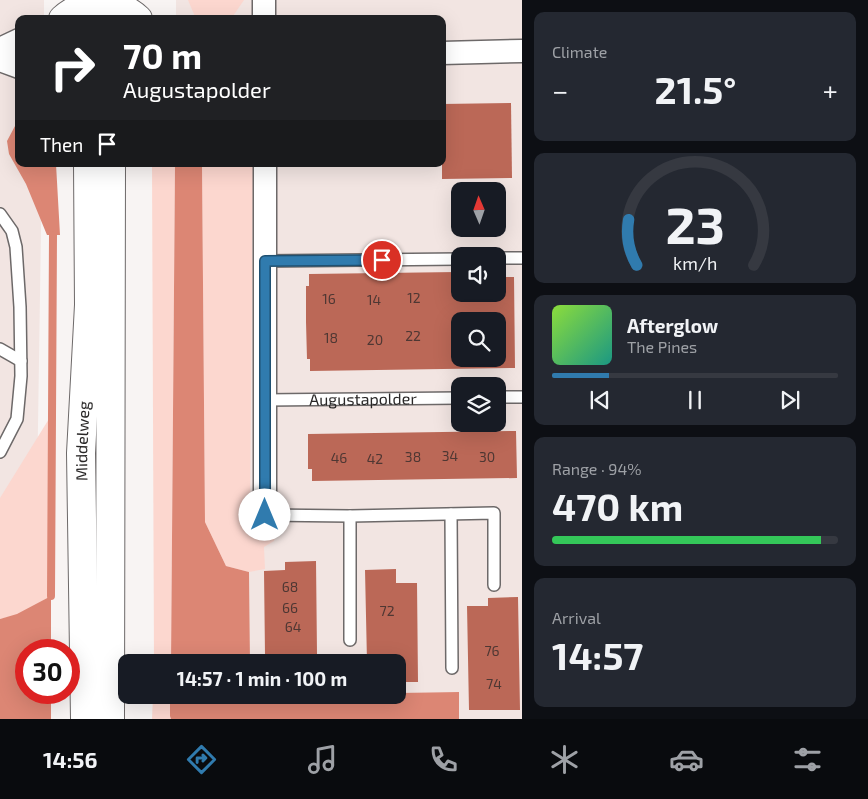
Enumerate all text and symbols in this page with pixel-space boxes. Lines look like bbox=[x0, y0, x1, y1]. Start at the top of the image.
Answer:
text: 70 m bbox=[123, 34, 202, 76]
icon: right bbox=[40, 35, 105, 100]
text: Climate bbox=[552, 42, 607, 61]
text: 21.5° bbox=[655, 66, 736, 112]
text: − bbox=[552, 73, 568, 107]
text: + bbox=[823, 73, 838, 107]
text: Augustapolder bbox=[123, 76, 271, 102]
icon: arrive bbox=[93, 130, 121, 158]
text: Then bbox=[40, 133, 83, 156]
north arrow bbox=[451, 182, 506, 238]
map controls bbox=[451, 182, 506, 432]
text: 23 bbox=[665, 192, 725, 254]
pin bbox=[361, 239, 403, 281]
icon: arrive bbox=[368, 246, 396, 274]
button: sound bbox=[451, 247, 506, 302]
text: km/h bbox=[673, 252, 717, 274]
house number: 12 bbox=[407, 289, 421, 306]
house number: 16 bbox=[322, 290, 336, 307]
house number: 14 bbox=[367, 291, 381, 308]
button: search bbox=[451, 312, 506, 367]
text: Afterglow bbox=[627, 314, 718, 337]
house number: 22 bbox=[405, 327, 421, 344]
house number: 18 bbox=[324, 329, 338, 346]
house number: 20 bbox=[367, 331, 383, 348]
text: The Pines bbox=[627, 337, 697, 356]
button: layers bbox=[451, 377, 506, 432]
icon: previous bbox=[586, 386, 614, 414]
icon: pause bbox=[681, 386, 709, 414]
icon: next bbox=[776, 386, 804, 414]
street label: Augustapolder bbox=[309, 388, 417, 409]
street label: Middelweg bbox=[71, 400, 93, 481]
house number: 34 bbox=[442, 447, 458, 464]
house number: 38 bbox=[405, 448, 421, 465]
house number: 30 bbox=[479, 448, 495, 465]
house number: 46 bbox=[331, 449, 347, 466]
house number: 42 bbox=[367, 450, 383, 467]
text: Range · 94% bbox=[552, 459, 642, 478]
text: 470 km bbox=[552, 483, 683, 529]
position arrow bbox=[238, 488, 290, 540]
house number: 68 bbox=[282, 578, 298, 595]
house number: 66 bbox=[282, 599, 298, 616]
house number: 72 bbox=[379, 602, 395, 619]
text: Arrival bbox=[552, 608, 601, 627]
house number: 64 bbox=[285, 618, 301, 635]
text: 14:57 bbox=[552, 632, 643, 678]
speed limit sign: 30 bbox=[15, 639, 80, 704]
house number: 76 bbox=[484, 642, 500, 659]
text: 14:57 · 1 min · 100 m bbox=[177, 667, 347, 690]
house number: 74 bbox=[486, 675, 502, 692]
icon: directions bbox=[184, 742, 219, 777]
icon: music bbox=[305, 742, 340, 777]
icon: phone bbox=[426, 742, 461, 777]
icon: climate bbox=[547, 742, 582, 777]
icon: car bbox=[669, 742, 704, 777]
icon: filters bbox=[790, 742, 825, 777]
text: 14:56 bbox=[43, 746, 97, 772]

